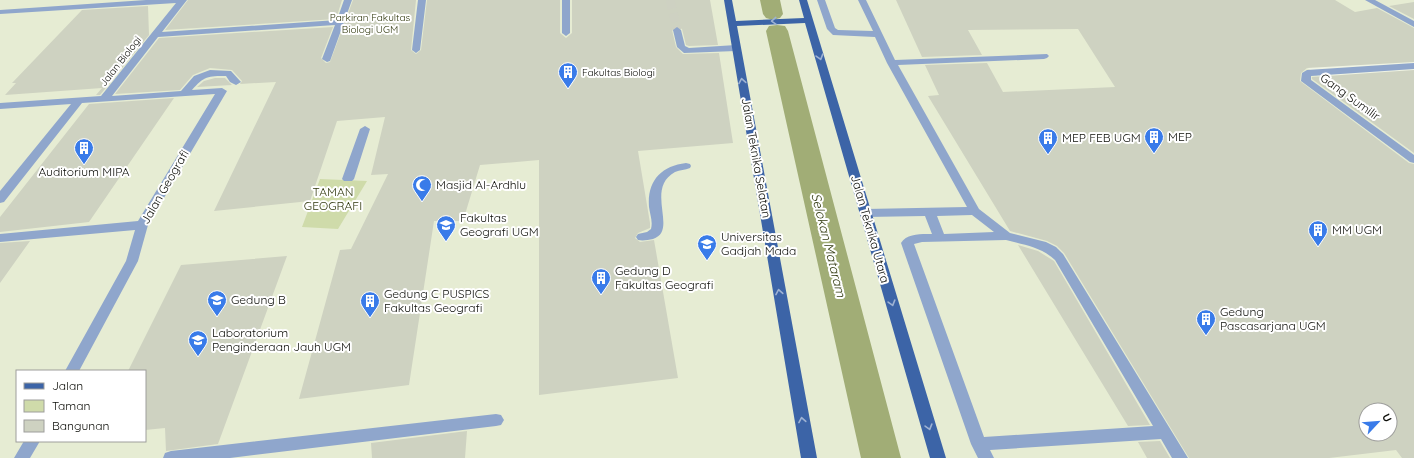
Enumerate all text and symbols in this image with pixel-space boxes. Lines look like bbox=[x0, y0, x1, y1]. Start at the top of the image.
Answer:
park label: Parkiran Fakultas Biologi UGM bbox=[330, 11, 411, 36]
one-way arrow bbox=[771, 17, 777, 26]
street label: Jalan Biologi bbox=[97, 34, 144, 89]
one-way arrow bbox=[815, 53, 824, 60]
building icon: Fakultas Biologi bbox=[557, 61, 579, 89]
place label: Fakultas Biologi bbox=[582, 66, 655, 79]
street label: Gang Sumilir bbox=[1317, 70, 1384, 124]
one-way arrow bbox=[739, 78, 747, 84]
street label: Jalan Teknika Selatan bbox=[739, 97, 774, 219]
building icon: MEP bbox=[1143, 126, 1165, 154]
building icon: MEP FEB UGM bbox=[1037, 127, 1059, 155]
place label: MEP bbox=[1168, 129, 1192, 144]
place label: MEP FEB UGM bbox=[1062, 130, 1141, 145]
building icon: Auditorium MIPA bbox=[73, 137, 95, 165]
street label: Jalan Geografi bbox=[137, 147, 192, 226]
place label: Auditorium MIPA bbox=[38, 164, 130, 179]
street label: Jalan Teknika Utara bbox=[848, 173, 893, 285]
mosque icon: Masjid Al-Ardhlu bbox=[411, 174, 433, 202]
place label: Masjid Al-Ardhlu bbox=[436, 177, 526, 192]
park label: TAMAN GEOGRAFI bbox=[304, 184, 362, 213]
water label: Selokan Mataram bbox=[808, 191, 850, 300]
place label: Fakultas Geografi UGM bbox=[460, 210, 539, 239]
school or university icon: Fakultas Geografi UGM bbox=[435, 214, 457, 242]
building icon: MM UGM bbox=[1307, 219, 1329, 247]
place label: MM UGM bbox=[1332, 222, 1382, 237]
place label: Universitas Gadjah Mada bbox=[721, 229, 796, 258]
school or university icon: Universitas Gadjah Mada bbox=[696, 233, 718, 261]
place label: Gedung D Fakultas Geografi bbox=[615, 263, 714, 292]
building icon: Gedung D Fakultas Geografi bbox=[590, 267, 612, 295]
place label: Gedung C PUSPICS Fakultas Geografi bbox=[384, 286, 490, 315]
one-way arrow bbox=[776, 288, 784, 295]
school or university icon: Gedung B bbox=[206, 289, 228, 317]
building icon: Gedung C PUSPICS Fakultas Geografi bbox=[359, 290, 381, 318]
place label: Gedung B bbox=[231, 292, 286, 307]
one-way arrow bbox=[887, 299, 896, 306]
place label: Gedung Pascasarjana UGM bbox=[1220, 304, 1326, 333]
building icon: Gedung Pascasarjana UGM bbox=[1195, 308, 1217, 336]
place label: Laboratorium Penginderaan Jauh UGM bbox=[212, 325, 351, 354]
school or university icon: Laboratorium Penginderaan Jauh UGM bbox=[187, 329, 209, 357]
legend bbox=[16, 370, 146, 442]
text: Jalan bbox=[52, 378, 83, 393]
text: Taman bbox=[52, 398, 90, 413]
north arrow bbox=[1358, 402, 1398, 442]
text: U bbox=[1379, 411, 1395, 424]
one-way arrow bbox=[798, 416, 807, 423]
text: Bangunan bbox=[52, 418, 109, 433]
one-way arrow bbox=[924, 424, 933, 431]

